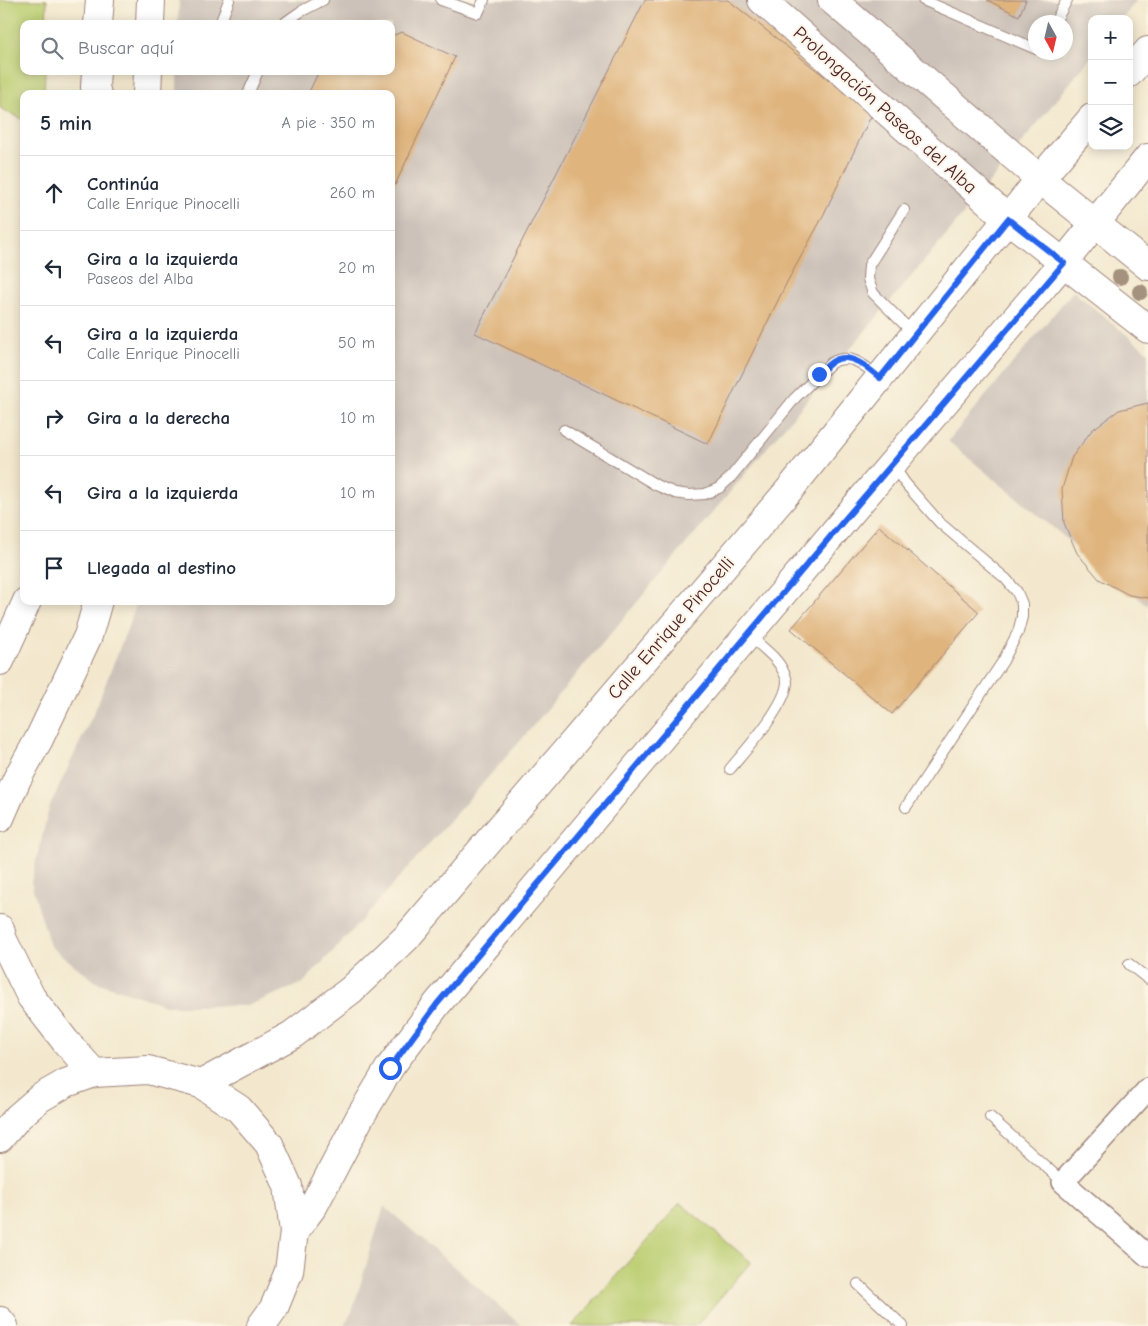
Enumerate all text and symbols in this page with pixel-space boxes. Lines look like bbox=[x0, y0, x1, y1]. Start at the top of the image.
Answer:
north arrow bbox=[1028, 15, 1073, 60]
map controls bbox=[1088, 15, 1133, 150]
button: + bbox=[1088, 15, 1133, 60]
search box bbox=[20, 20, 395, 75]
street label: Prolongación Paseos del Alba bbox=[789, 22, 981, 198]
icon: search bbox=[38, 34, 66, 62]
text: Buscar aquí bbox=[78, 37, 174, 59]
button: − bbox=[1088, 60, 1133, 105]
button: layers bbox=[1088, 105, 1133, 150]
text: 5 min bbox=[40, 111, 92, 135]
text: A pie · 350 m bbox=[282, 114, 375, 132]
text: Continúa bbox=[87, 173, 159, 195]
icon: ahead bbox=[40, 179, 68, 207]
text: 260 m bbox=[330, 184, 375, 202]
text: Calle Enrique Pinocelli bbox=[87, 195, 240, 213]
text: Gira a la izquierda bbox=[87, 248, 238, 270]
icon: left bbox=[40, 254, 68, 282]
text: 20 m bbox=[338, 259, 375, 277]
text: Paseos del Alba bbox=[87, 270, 193, 288]
text: Gira a la izquierda bbox=[87, 323, 238, 345]
icon: left bbox=[40, 329, 68, 357]
text: 50 m bbox=[338, 334, 375, 352]
text: Calle Enrique Pinocelli bbox=[87, 345, 240, 363]
route end bbox=[808, 363, 831, 386]
icon: right bbox=[40, 404, 68, 432]
text: Gira a la derecha bbox=[87, 407, 230, 429]
text: 10 m bbox=[340, 409, 375, 427]
icon: left bbox=[40, 479, 68, 507]
text: Gira a la izquierda bbox=[87, 482, 238, 504]
text: 10 m bbox=[340, 484, 375, 502]
street label: Calle Enrique Pinocelli bbox=[603, 552, 739, 704]
icon: arrive bbox=[40, 554, 68, 582]
text: Llegada al destino bbox=[87, 557, 236, 579]
route start bbox=[379, 1057, 402, 1080]

